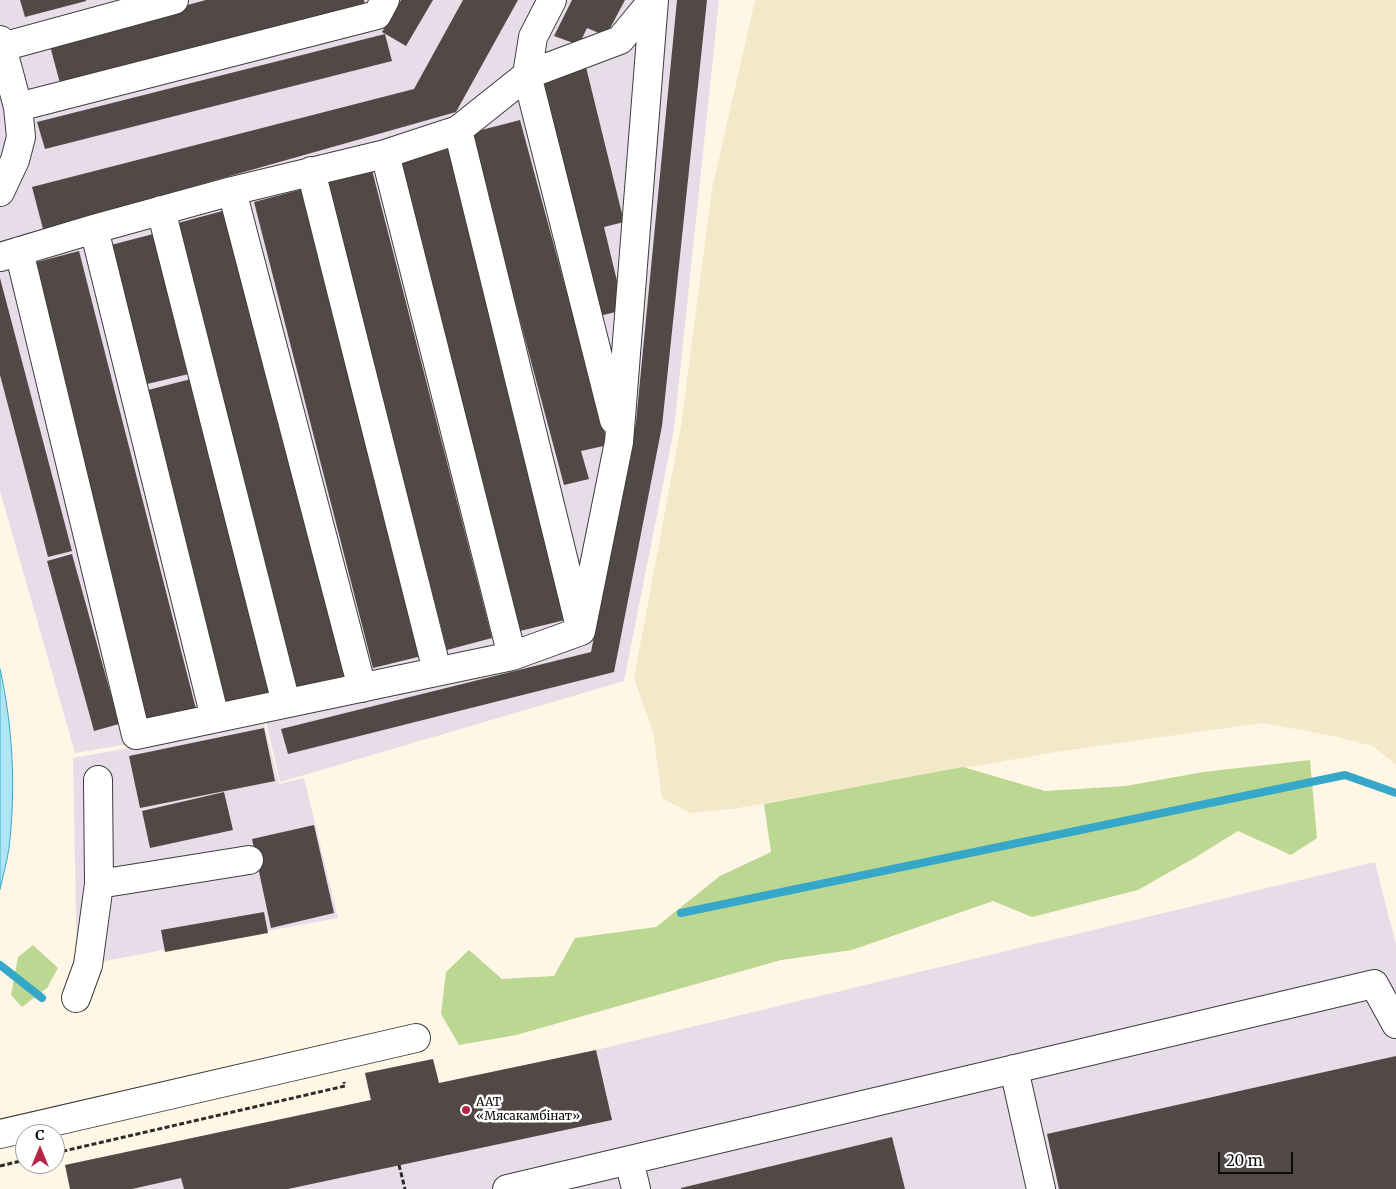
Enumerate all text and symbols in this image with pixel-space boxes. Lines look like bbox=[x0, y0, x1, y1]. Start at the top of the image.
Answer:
place label: ААТ «Мясакамбінат» bbox=[476, 1096, 580, 1124]
marker: ААТ «Мясакамбінат» bbox=[460, 1104, 472, 1116]
north arrow bbox=[15, 1124, 65, 1174]
text: С bbox=[35, 1126, 45, 1144]
scale bar bbox=[1221, 1142, 1296, 1174]
text: 20 m bbox=[1226, 1151, 1263, 1170]

